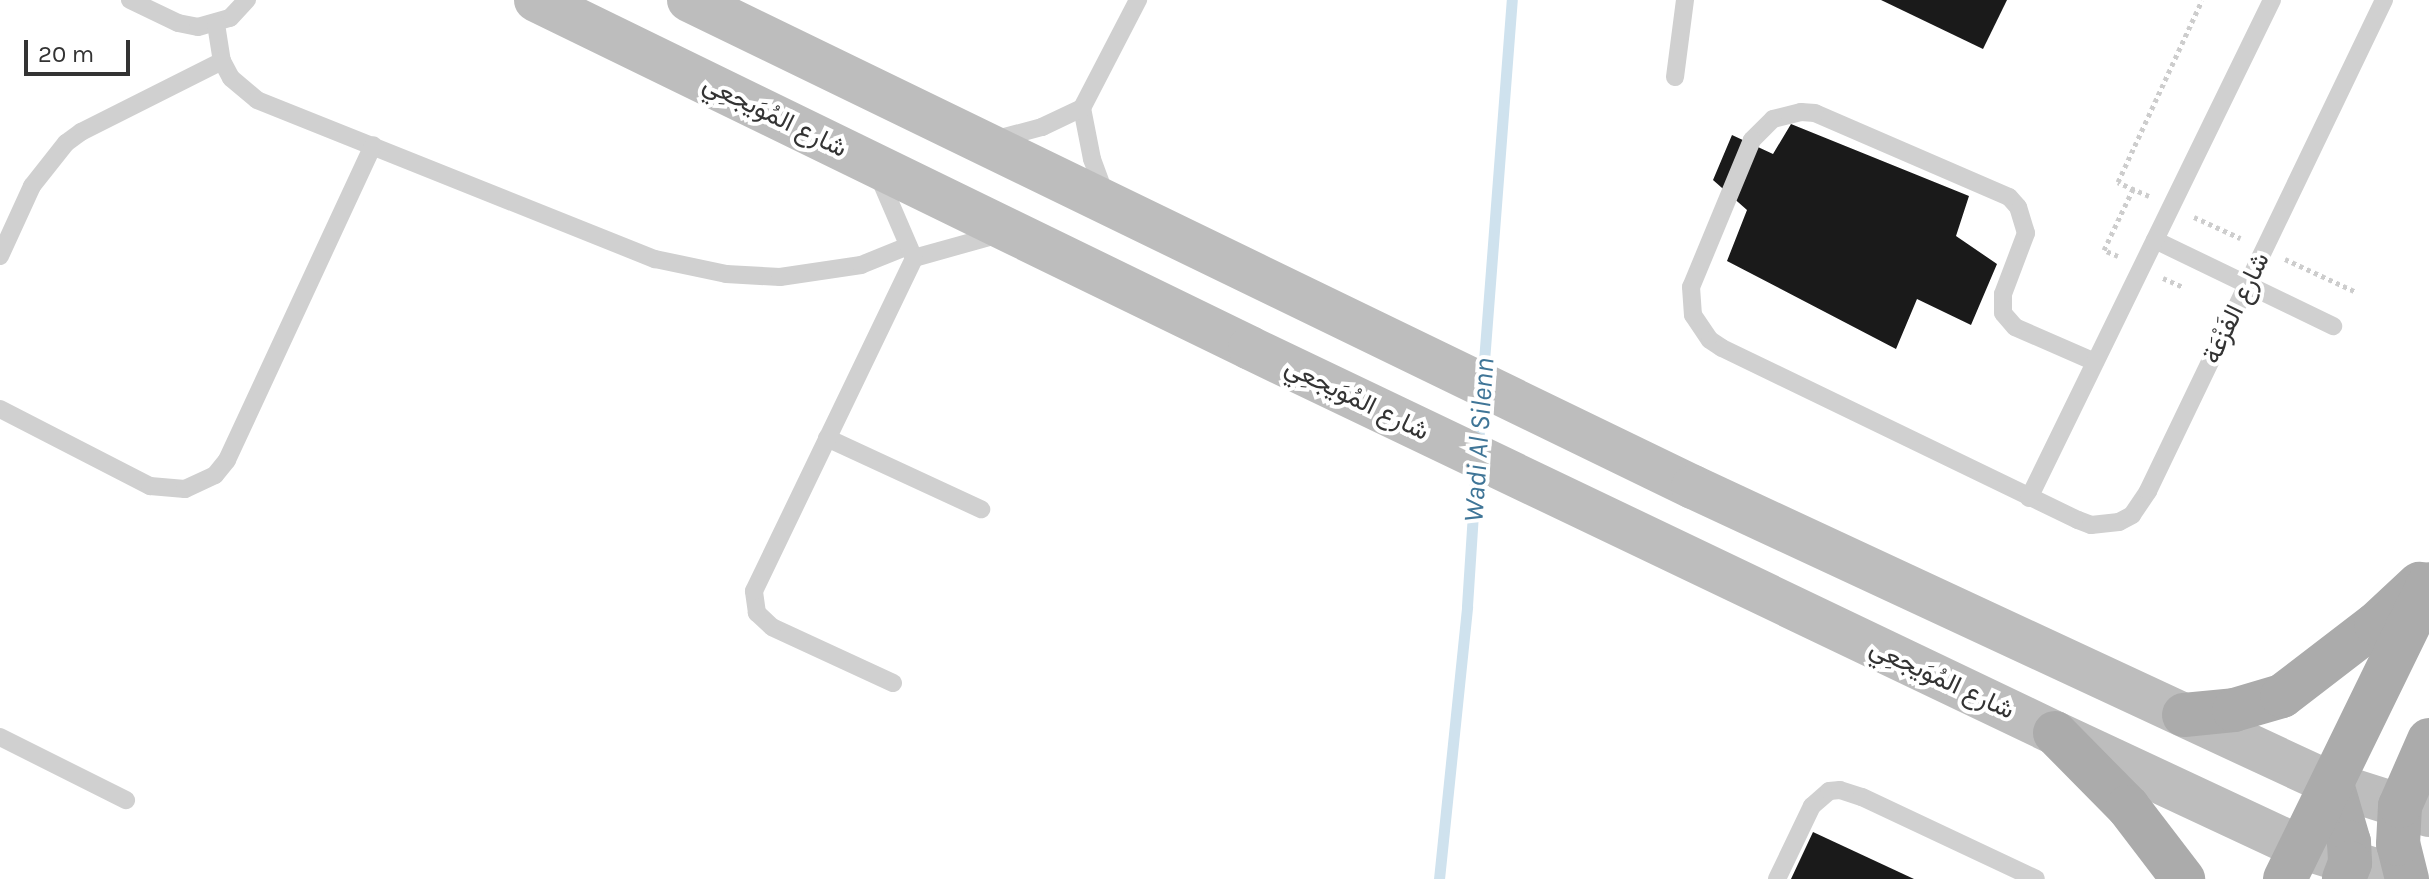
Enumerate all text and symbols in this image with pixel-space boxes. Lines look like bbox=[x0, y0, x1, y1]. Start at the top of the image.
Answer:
scale bar bbox=[28, 24, 134, 74]
text: 20 m bbox=[38, 40, 94, 68]
street label: شارع المُوَيجعِي bbox=[698, 68, 852, 164]
street label: شارع الفَزْعَة bbox=[2196, 247, 2276, 369]
street label: شارع المُوَيجعِي bbox=[1280, 351, 1434, 447]
water label: Wadi Al Silenn bbox=[1456, 357, 1502, 523]
street label: شارع المُوَيجعِي bbox=[1865, 632, 2019, 726]

